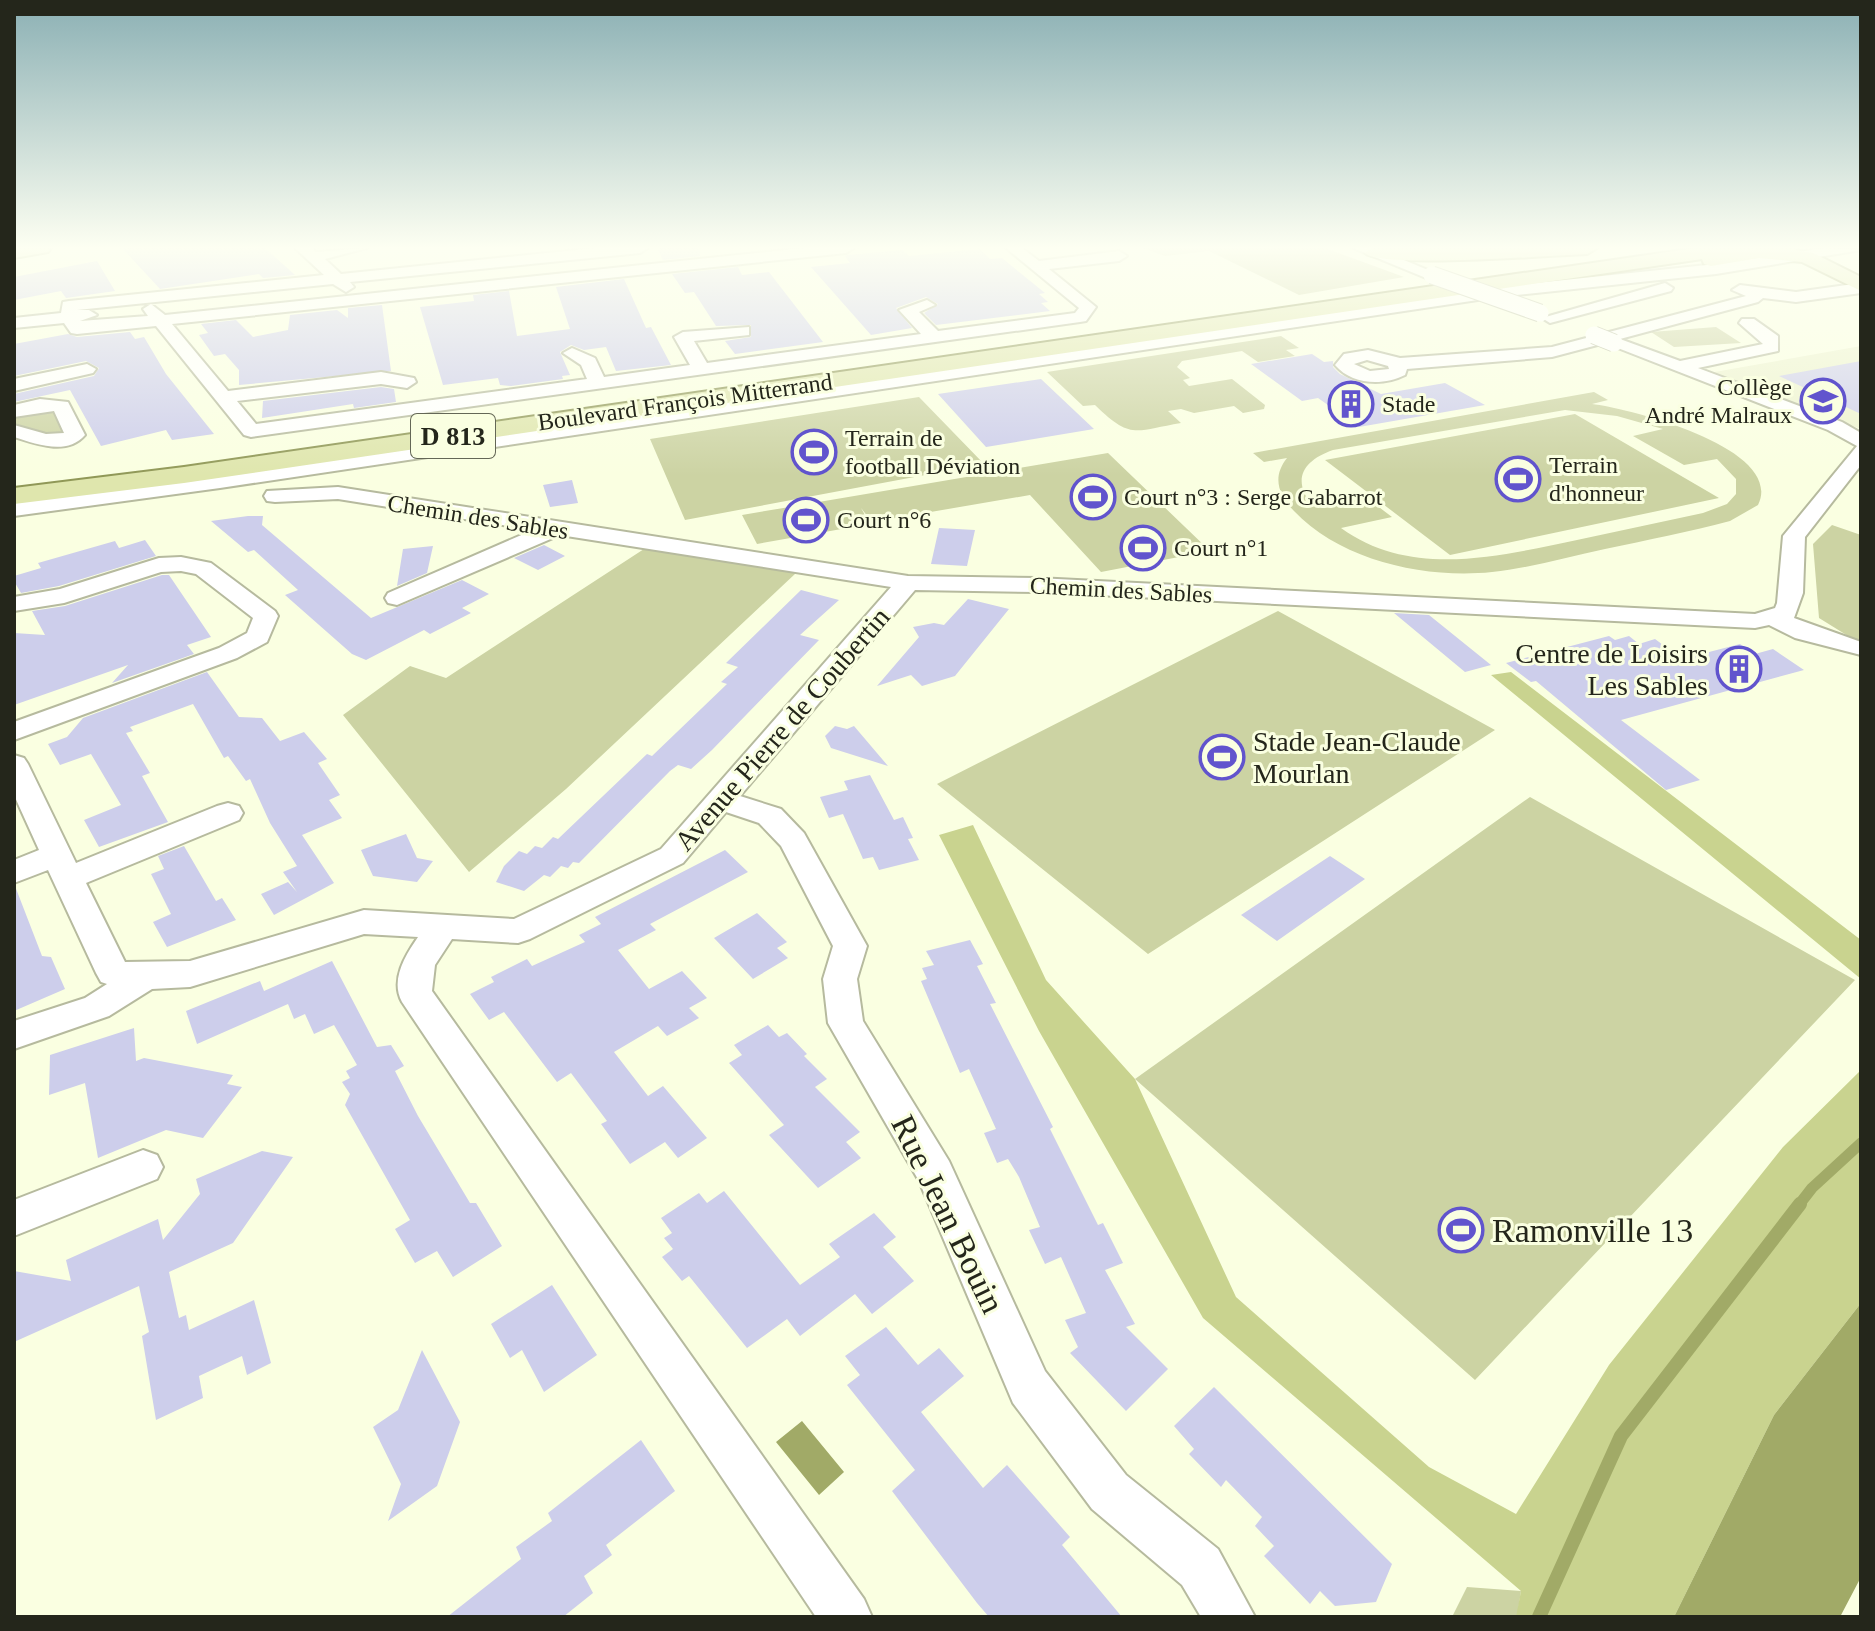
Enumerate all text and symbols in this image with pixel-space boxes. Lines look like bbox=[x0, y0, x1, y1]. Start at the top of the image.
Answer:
street label: Boulevard François Mitterrand bbox=[536, 368, 834, 436]
place label: Collège André Malraux bbox=[1645, 374, 1792, 428]
school or university icon: Collège André Malraux bbox=[1799, 377, 1847, 425]
building icon: Stade bbox=[1327, 380, 1375, 428]
place label: Stade bbox=[1382, 391, 1435, 417]
road number: D 813 bbox=[411, 414, 495, 458]
place label: Terrain de football Déviation bbox=[845, 425, 1020, 479]
sports icon: Terrain de football Déviation bbox=[790, 428, 838, 476]
place label: Terrain d'honneur bbox=[1549, 452, 1644, 506]
sports icon: Terrain d'honneur bbox=[1494, 455, 1542, 503]
sports icon: Court n°3 : Serge Gabarrot bbox=[1069, 473, 1117, 521]
place label: Court n°3 : Serge Gabarrot bbox=[1124, 484, 1383, 510]
street label: Chemin des Sables bbox=[386, 490, 570, 544]
sports icon: Court n°6 bbox=[782, 496, 830, 544]
place label: Court n°6 bbox=[837, 507, 931, 533]
sports icon: Court n°1 bbox=[1119, 524, 1167, 572]
place label: Court n°1 bbox=[1174, 535, 1268, 561]
street label: Chemin des Sables bbox=[1029, 572, 1213, 608]
street label: Avenue Pierre de Coubertin bbox=[668, 601, 896, 857]
place label: Centre de Loisirs Les Sables bbox=[1515, 638, 1708, 701]
building icon: Centre de Loisirs Les Sables bbox=[1715, 645, 1763, 693]
place label: Stade Jean-Claude Mourlan bbox=[1253, 726, 1461, 789]
sports icon: Stade Jean-Claude Mourlan bbox=[1198, 733, 1246, 781]
street label: Rue Jean Bouin bbox=[884, 1109, 1012, 1319]
sports icon: Ramonville 13 bbox=[1437, 1206, 1485, 1254]
place label: Ramonville 13 bbox=[1492, 1212, 1693, 1249]

